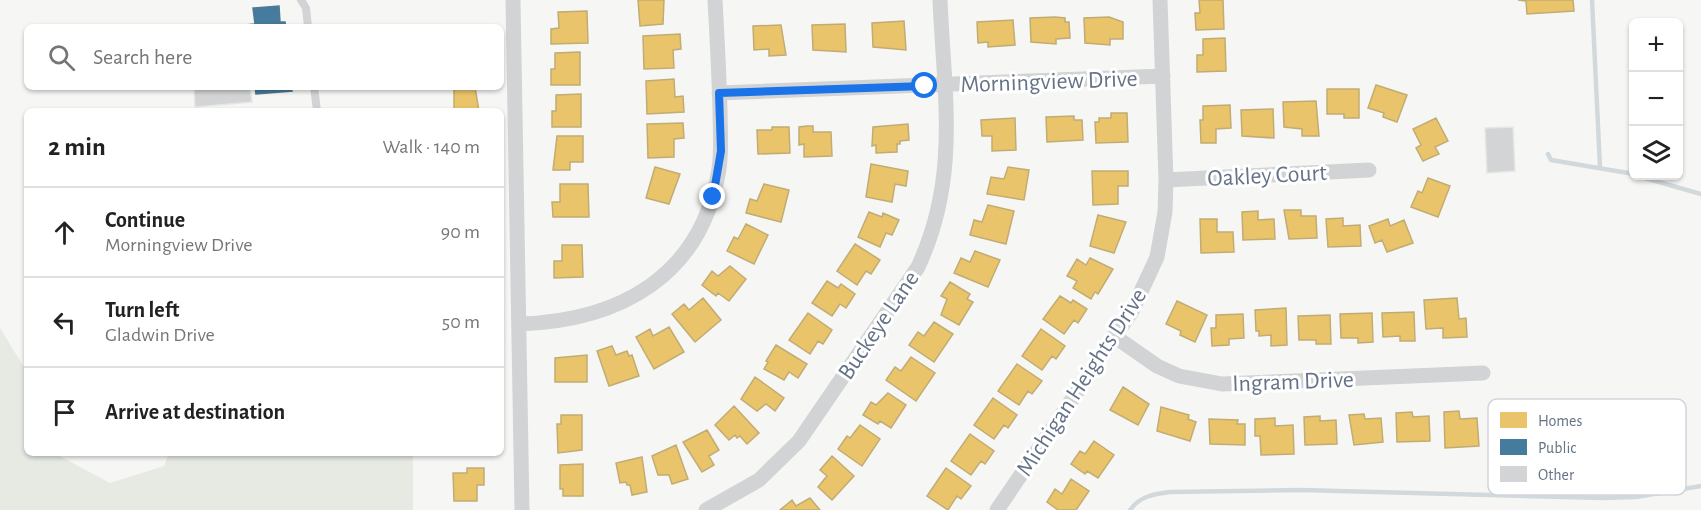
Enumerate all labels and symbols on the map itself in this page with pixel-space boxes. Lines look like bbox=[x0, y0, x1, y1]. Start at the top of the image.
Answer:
street label: Morningview Drive bbox=[960, 67, 1138, 97]
route start bbox=[911, 72, 937, 98]
street label: Oakley Court bbox=[1207, 161, 1328, 191]
route end bbox=[699, 183, 725, 209]
street label: Buckeye Lane bbox=[834, 267, 924, 384]
street label: Michigan Heights Drive bbox=[1012, 284, 1151, 481]
street label: Ingram Drive bbox=[1232, 368, 1354, 396]
legend bbox=[1488, 399, 1686, 495]
text: Homes bbox=[1538, 413, 1582, 429]
text: Public bbox=[1538, 440, 1576, 456]
text: Other bbox=[1538, 467, 1575, 483]

